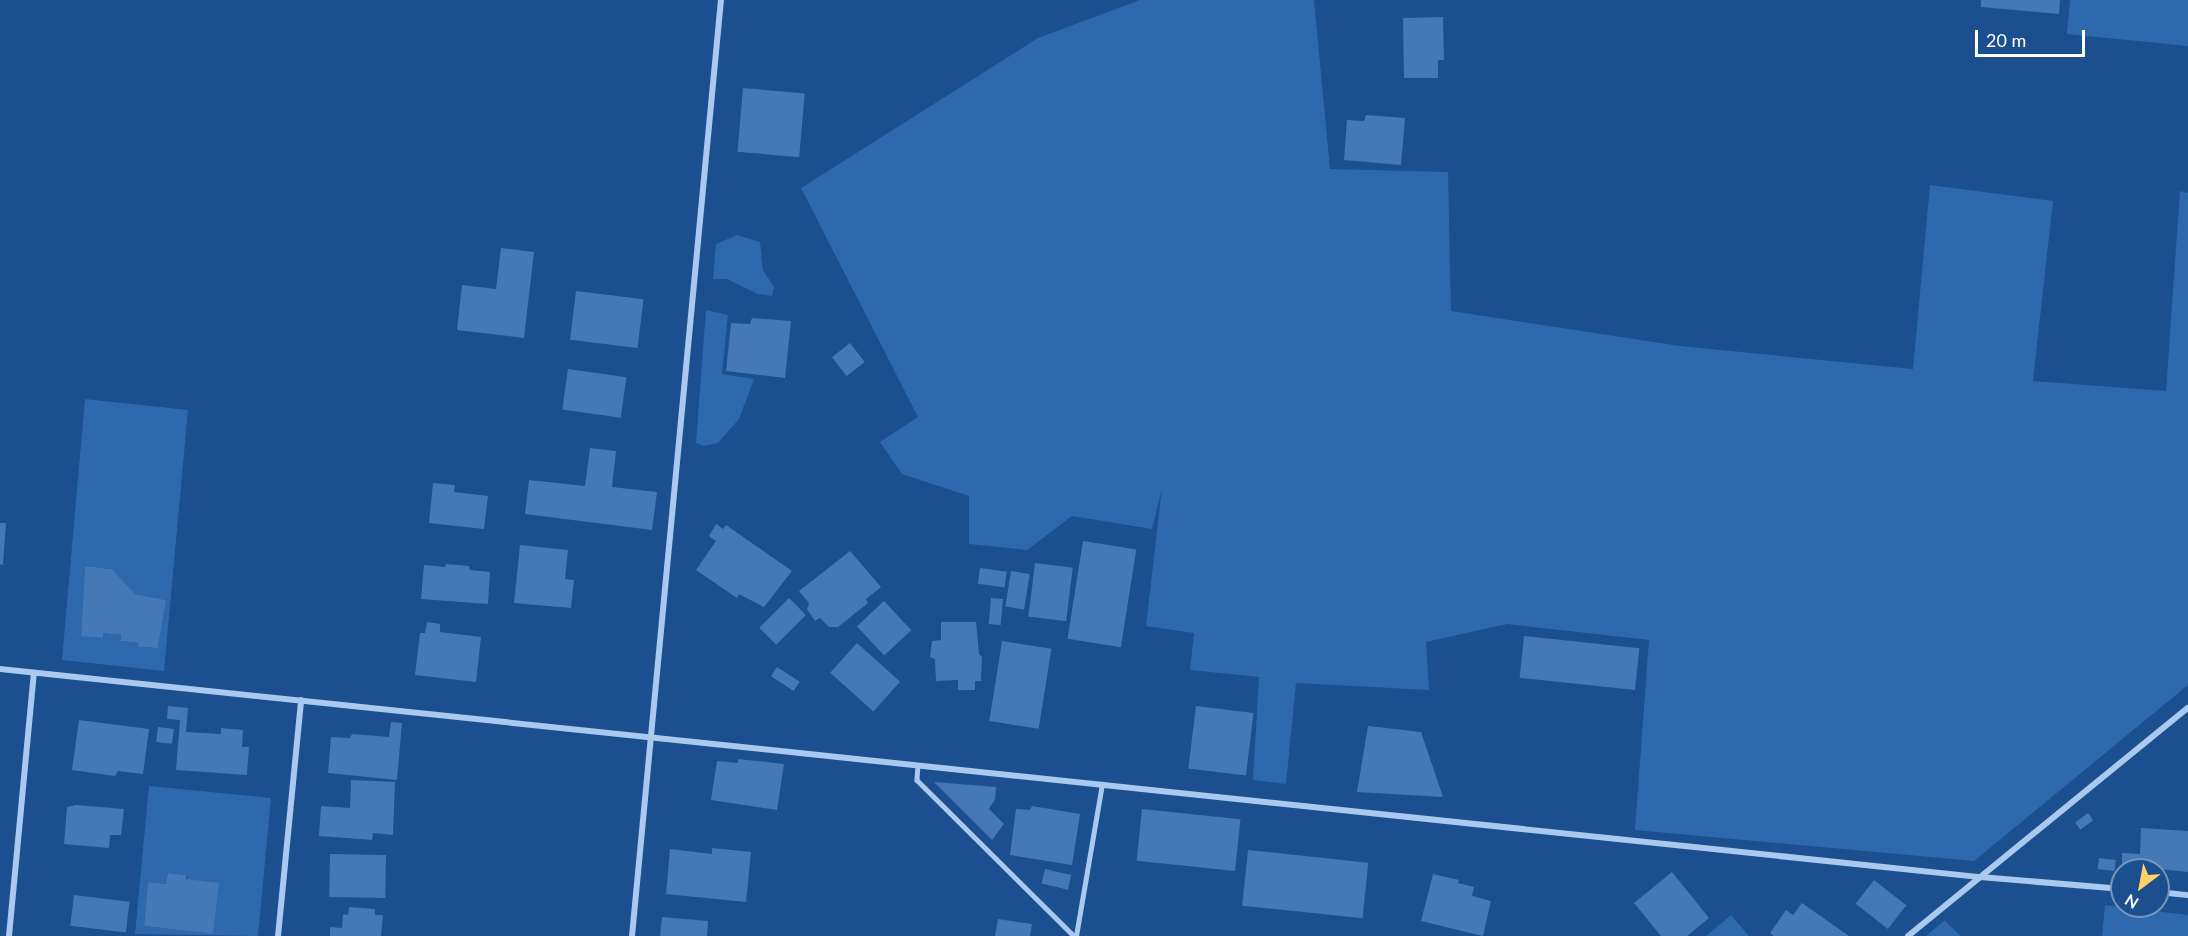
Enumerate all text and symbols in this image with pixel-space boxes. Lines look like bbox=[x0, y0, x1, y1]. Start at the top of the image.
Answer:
scale bar bbox=[1978, 18, 2088, 56]
text: 20 m bbox=[1986, 29, 2026, 51]
north arrow bbox=[2110, 858, 2170, 918]
text: N bbox=[2121, 891, 2142, 913]

